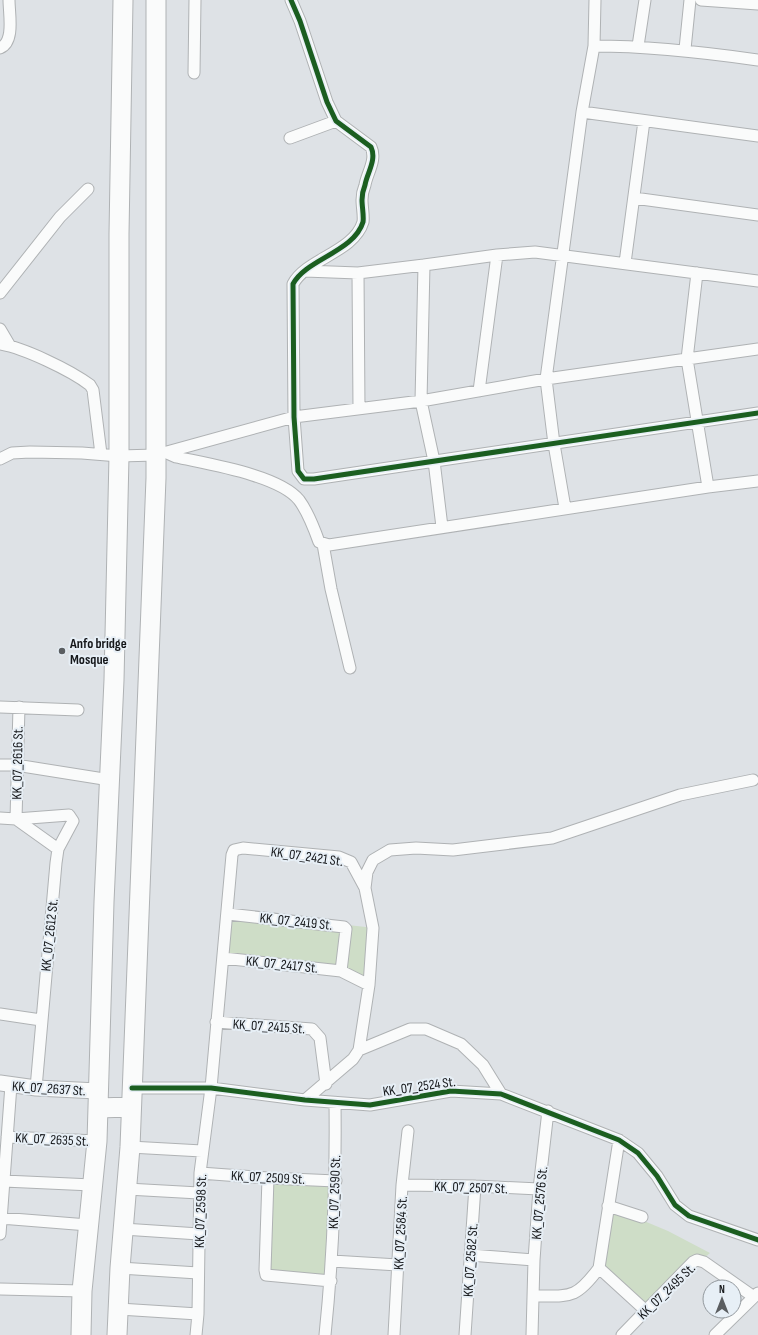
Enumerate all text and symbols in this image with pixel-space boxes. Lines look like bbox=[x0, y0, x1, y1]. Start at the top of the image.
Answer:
place label: Anfo bridge Mosque bbox=[69, 635, 127, 668]
marker: Anfo bridge Mosque bbox=[57, 646, 67, 656]
street label: KK_07_2616 St. bbox=[8, 726, 27, 800]
street label: KK_07_2421 St. bbox=[270, 843, 344, 870]
street label: KK_07_2612 St. bbox=[37, 898, 62, 972]
street label: KK_07_2419 St. bbox=[259, 909, 333, 934]
street label: KK_07_2417 St. bbox=[245, 952, 319, 977]
street label: KK_07_2415 St. bbox=[232, 1015, 306, 1038]
street label: KK_07_2524 St. bbox=[382, 1073, 457, 1100]
street label: KK_07_2637 St. bbox=[12, 1077, 86, 1100]
street label: KK_07_2635 St. bbox=[15, 1129, 89, 1150]
street label: KK_07_2590 St. bbox=[325, 1155, 344, 1229]
street label: KK_07_2576 St. bbox=[528, 1166, 551, 1240]
street label: KK_07_2509 St. bbox=[230, 1167, 305, 1188]
street label: KK_07_2598 St. bbox=[191, 1174, 210, 1248]
street label: KK_07_2507 St. bbox=[434, 1178, 508, 1197]
street label: KK_07_2584 St. bbox=[390, 1196, 411, 1270]
street label: KK_07_2582 St. bbox=[459, 1223, 482, 1297]
street label: KK_07_2495 St. bbox=[634, 1260, 699, 1323]
north arrow bbox=[702, 1279, 742, 1319]
text: N bbox=[719, 1283, 725, 1296]

